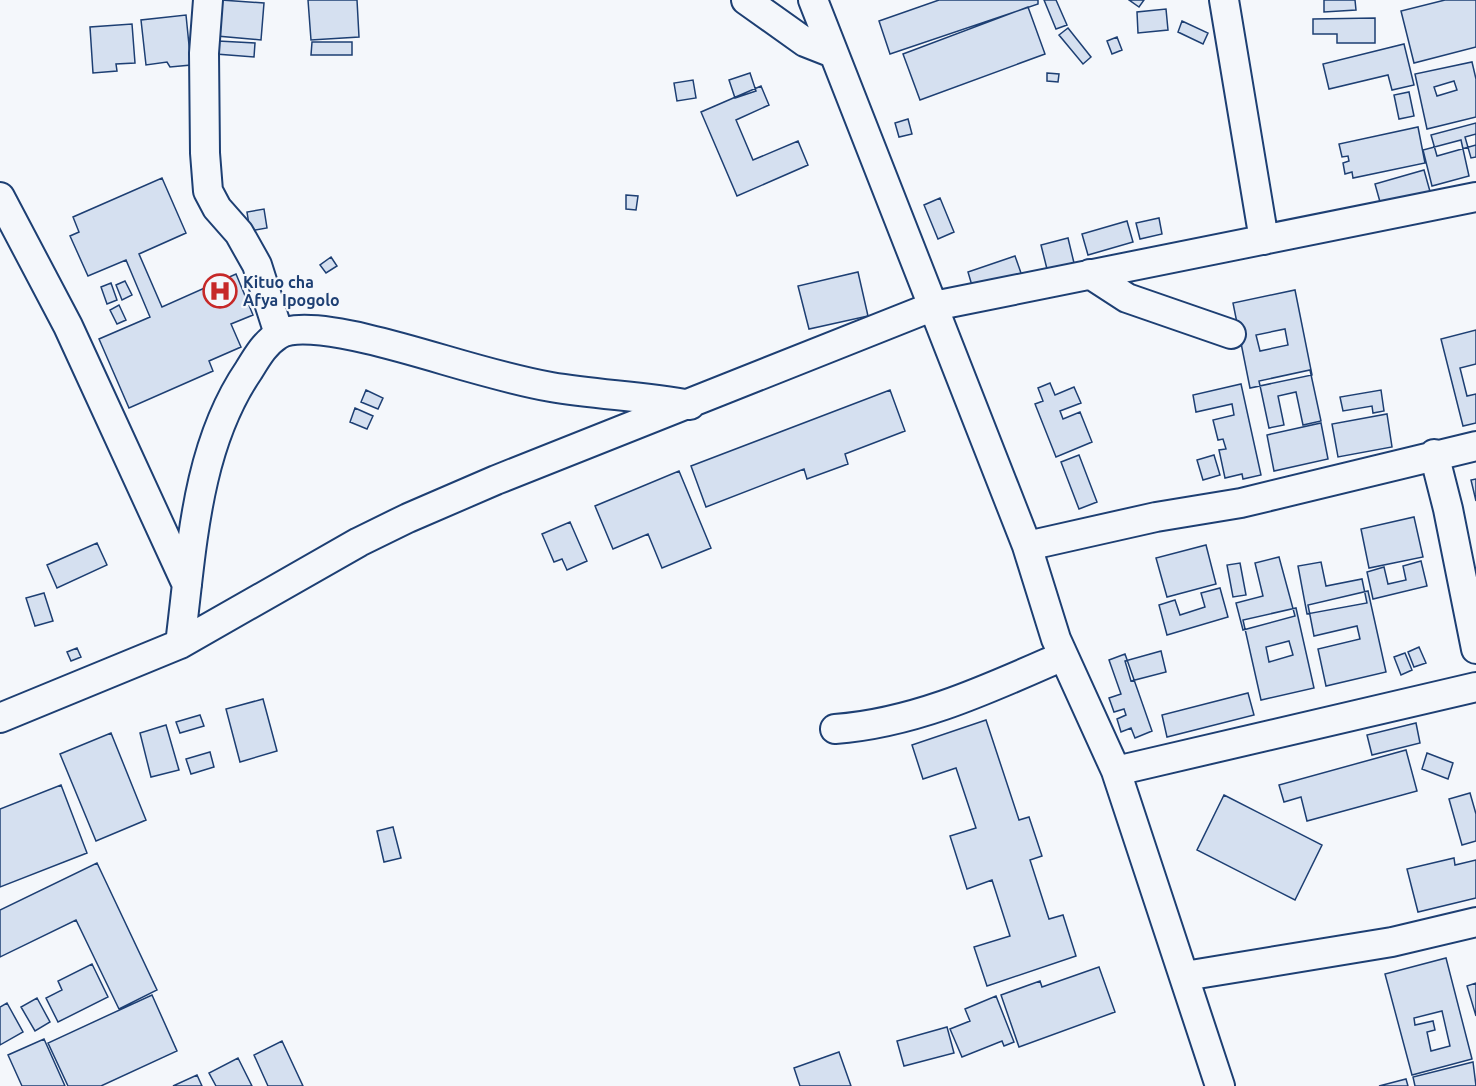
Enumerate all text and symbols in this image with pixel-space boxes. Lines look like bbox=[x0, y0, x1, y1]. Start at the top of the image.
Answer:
hospital icon: Kituo cha Afya Ipogolo bbox=[202, 273, 238, 309]
place label: Kituo cha Afya Ipogolo bbox=[243, 273, 340, 309]

